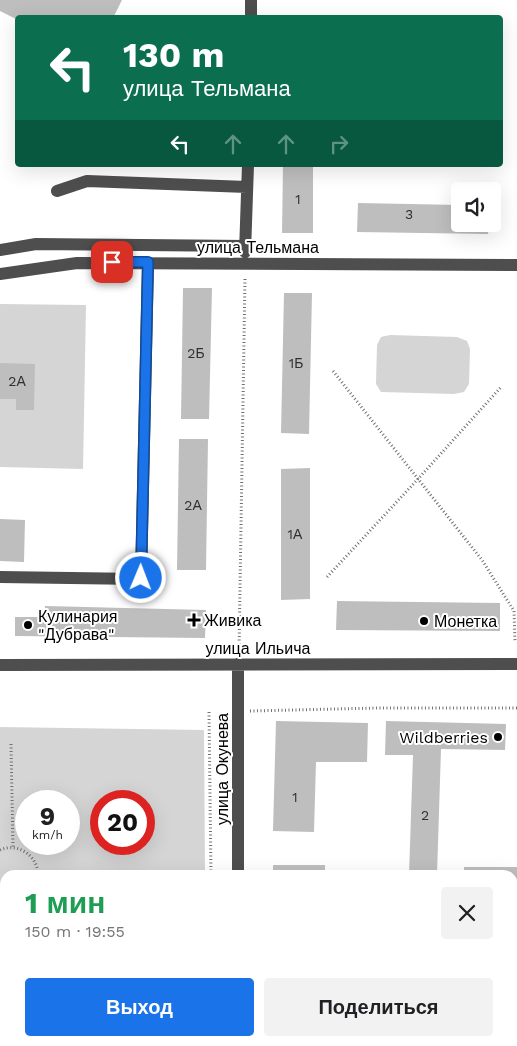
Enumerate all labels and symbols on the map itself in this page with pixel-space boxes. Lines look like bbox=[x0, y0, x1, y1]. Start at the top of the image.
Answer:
house number: 1 bbox=[295, 191, 301, 207]
house number: 3 bbox=[405, 206, 413, 222]
street label: улица Тельмана bbox=[197, 238, 319, 257]
pin bbox=[91, 241, 133, 283]
house number: 2Б bbox=[187, 345, 205, 361]
house number: 1Б bbox=[289, 355, 303, 371]
house number: 2А bbox=[8, 373, 26, 389]
house number: 2А bbox=[184, 497, 202, 513]
house number: 1А bbox=[288, 526, 303, 542]
position arrow bbox=[114, 551, 166, 603]
place label: Кулинария "Дубрава" bbox=[38, 607, 117, 644]
place label: Живика bbox=[204, 611, 262, 630]
place label: Монетка bbox=[434, 612, 497, 631]
marker: Живика bbox=[188, 614, 200, 626]
marker: Монетка bbox=[418, 615, 430, 627]
marker: Кулинария "Дубрава" bbox=[22, 619, 34, 631]
street label: улица Ильича bbox=[206, 639, 310, 658]
street label: улица Окунева bbox=[213, 713, 232, 825]
place label: Wildberries bbox=[399, 728, 488, 747]
marker: Wildberries bbox=[492, 731, 504, 743]
house number: 1 bbox=[292, 789, 298, 805]
speed limit sign: 20 bbox=[90, 790, 155, 855]
house number: 2 bbox=[421, 807, 429, 823]

